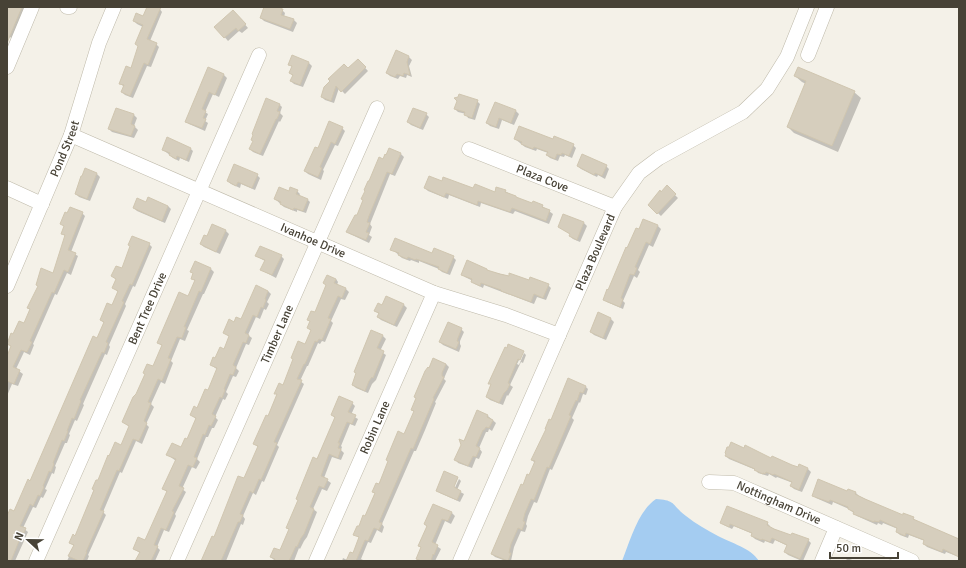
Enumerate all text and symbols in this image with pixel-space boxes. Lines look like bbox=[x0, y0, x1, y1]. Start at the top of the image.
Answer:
street label: Pond Street bbox=[47, 119, 83, 179]
street label: Plaza Cove bbox=[514, 161, 571, 196]
street label: Plaza Boulevard bbox=[572, 212, 619, 293]
street label: Ivanhoe Drive bbox=[278, 220, 348, 262]
street label: Bent Tree Drive bbox=[125, 270, 170, 347]
street label: Timber Lane bbox=[258, 302, 297, 366]
street label: Robin Lane bbox=[357, 399, 394, 457]
street label: Nottingham Drive bbox=[734, 478, 823, 528]
north arrow bbox=[8, 520, 48, 560]
text: N bbox=[12, 530, 27, 542]
scale bar bbox=[830, 534, 898, 560]
text: 50 m bbox=[836, 541, 861, 556]

